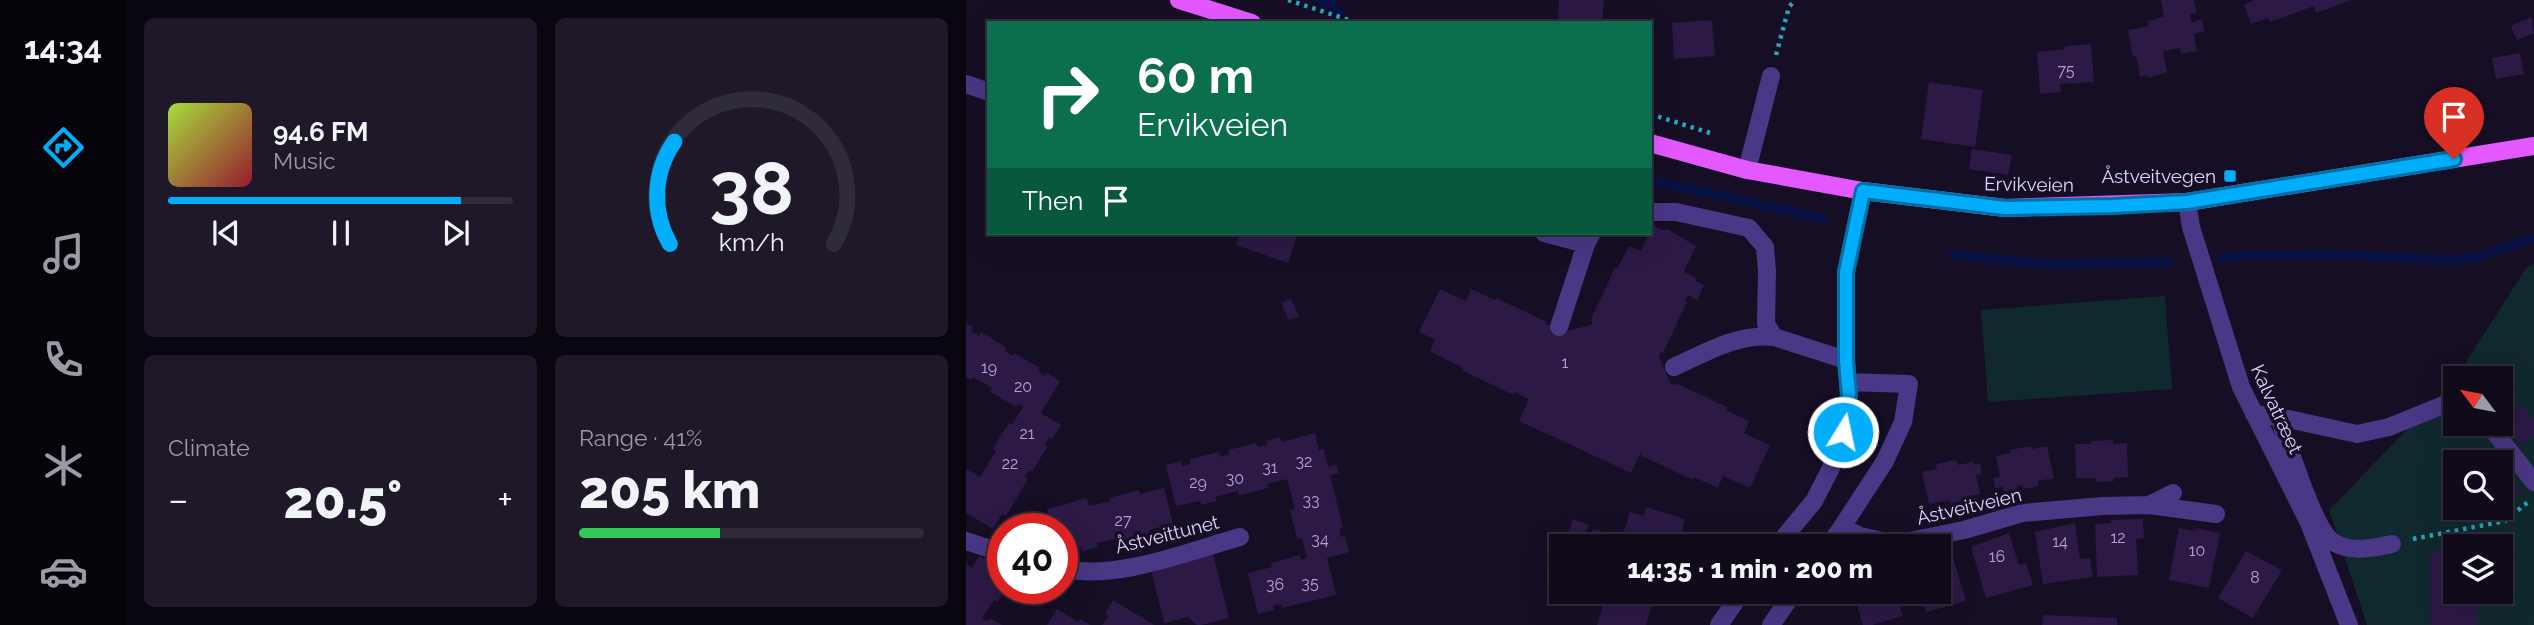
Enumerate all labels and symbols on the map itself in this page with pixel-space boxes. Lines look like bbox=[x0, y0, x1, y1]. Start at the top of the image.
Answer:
house number: 75 bbox=[2057, 61, 2075, 80]
pin bbox=[2424, 87, 2484, 159]
place label: Åstveitvegen bbox=[2101, 165, 2216, 187]
marker: Åstveitvegen bbox=[2222, 168, 2238, 184]
street label: Ervikveien bbox=[1984, 172, 2074, 196]
house number: 1 bbox=[1562, 353, 1569, 372]
house number: 19 bbox=[981, 358, 997, 377]
street label: Kalvatræet bbox=[2247, 361, 2307, 458]
north arrow bbox=[2443, 366, 2513, 436]
house number: 20 bbox=[1014, 377, 1032, 396]
position arrow bbox=[1806, 395, 1880, 469]
house number: 21 bbox=[1019, 424, 1035, 443]
house number: 32 bbox=[1296, 452, 1312, 471]
house number: 22 bbox=[1002, 454, 1018, 473]
house number: 31 bbox=[1262, 458, 1278, 477]
house number: 30 bbox=[1226, 469, 1244, 488]
house number: 29 bbox=[1189, 473, 1207, 492]
street label: Åstveitveien bbox=[1914, 483, 2024, 529]
house number: 33 bbox=[1302, 491, 1320, 510]
street label: Åstveittunet bbox=[1113, 510, 1222, 557]
house number: 27 bbox=[1115, 511, 1132, 530]
speed limit sign: 40 bbox=[987, 513, 1078, 604]
house number: 12 bbox=[2110, 528, 2126, 547]
house number: 34 bbox=[1311, 530, 1329, 549]
house number: 14 bbox=[2052, 532, 2068, 551]
house number: 10 bbox=[2189, 541, 2205, 560]
house number: 16 bbox=[1989, 547, 2005, 566]
house number: 8 bbox=[2250, 568, 2260, 587]
house number: 35 bbox=[1301, 574, 1319, 593]
house number: 36 bbox=[1266, 575, 1284, 594]

